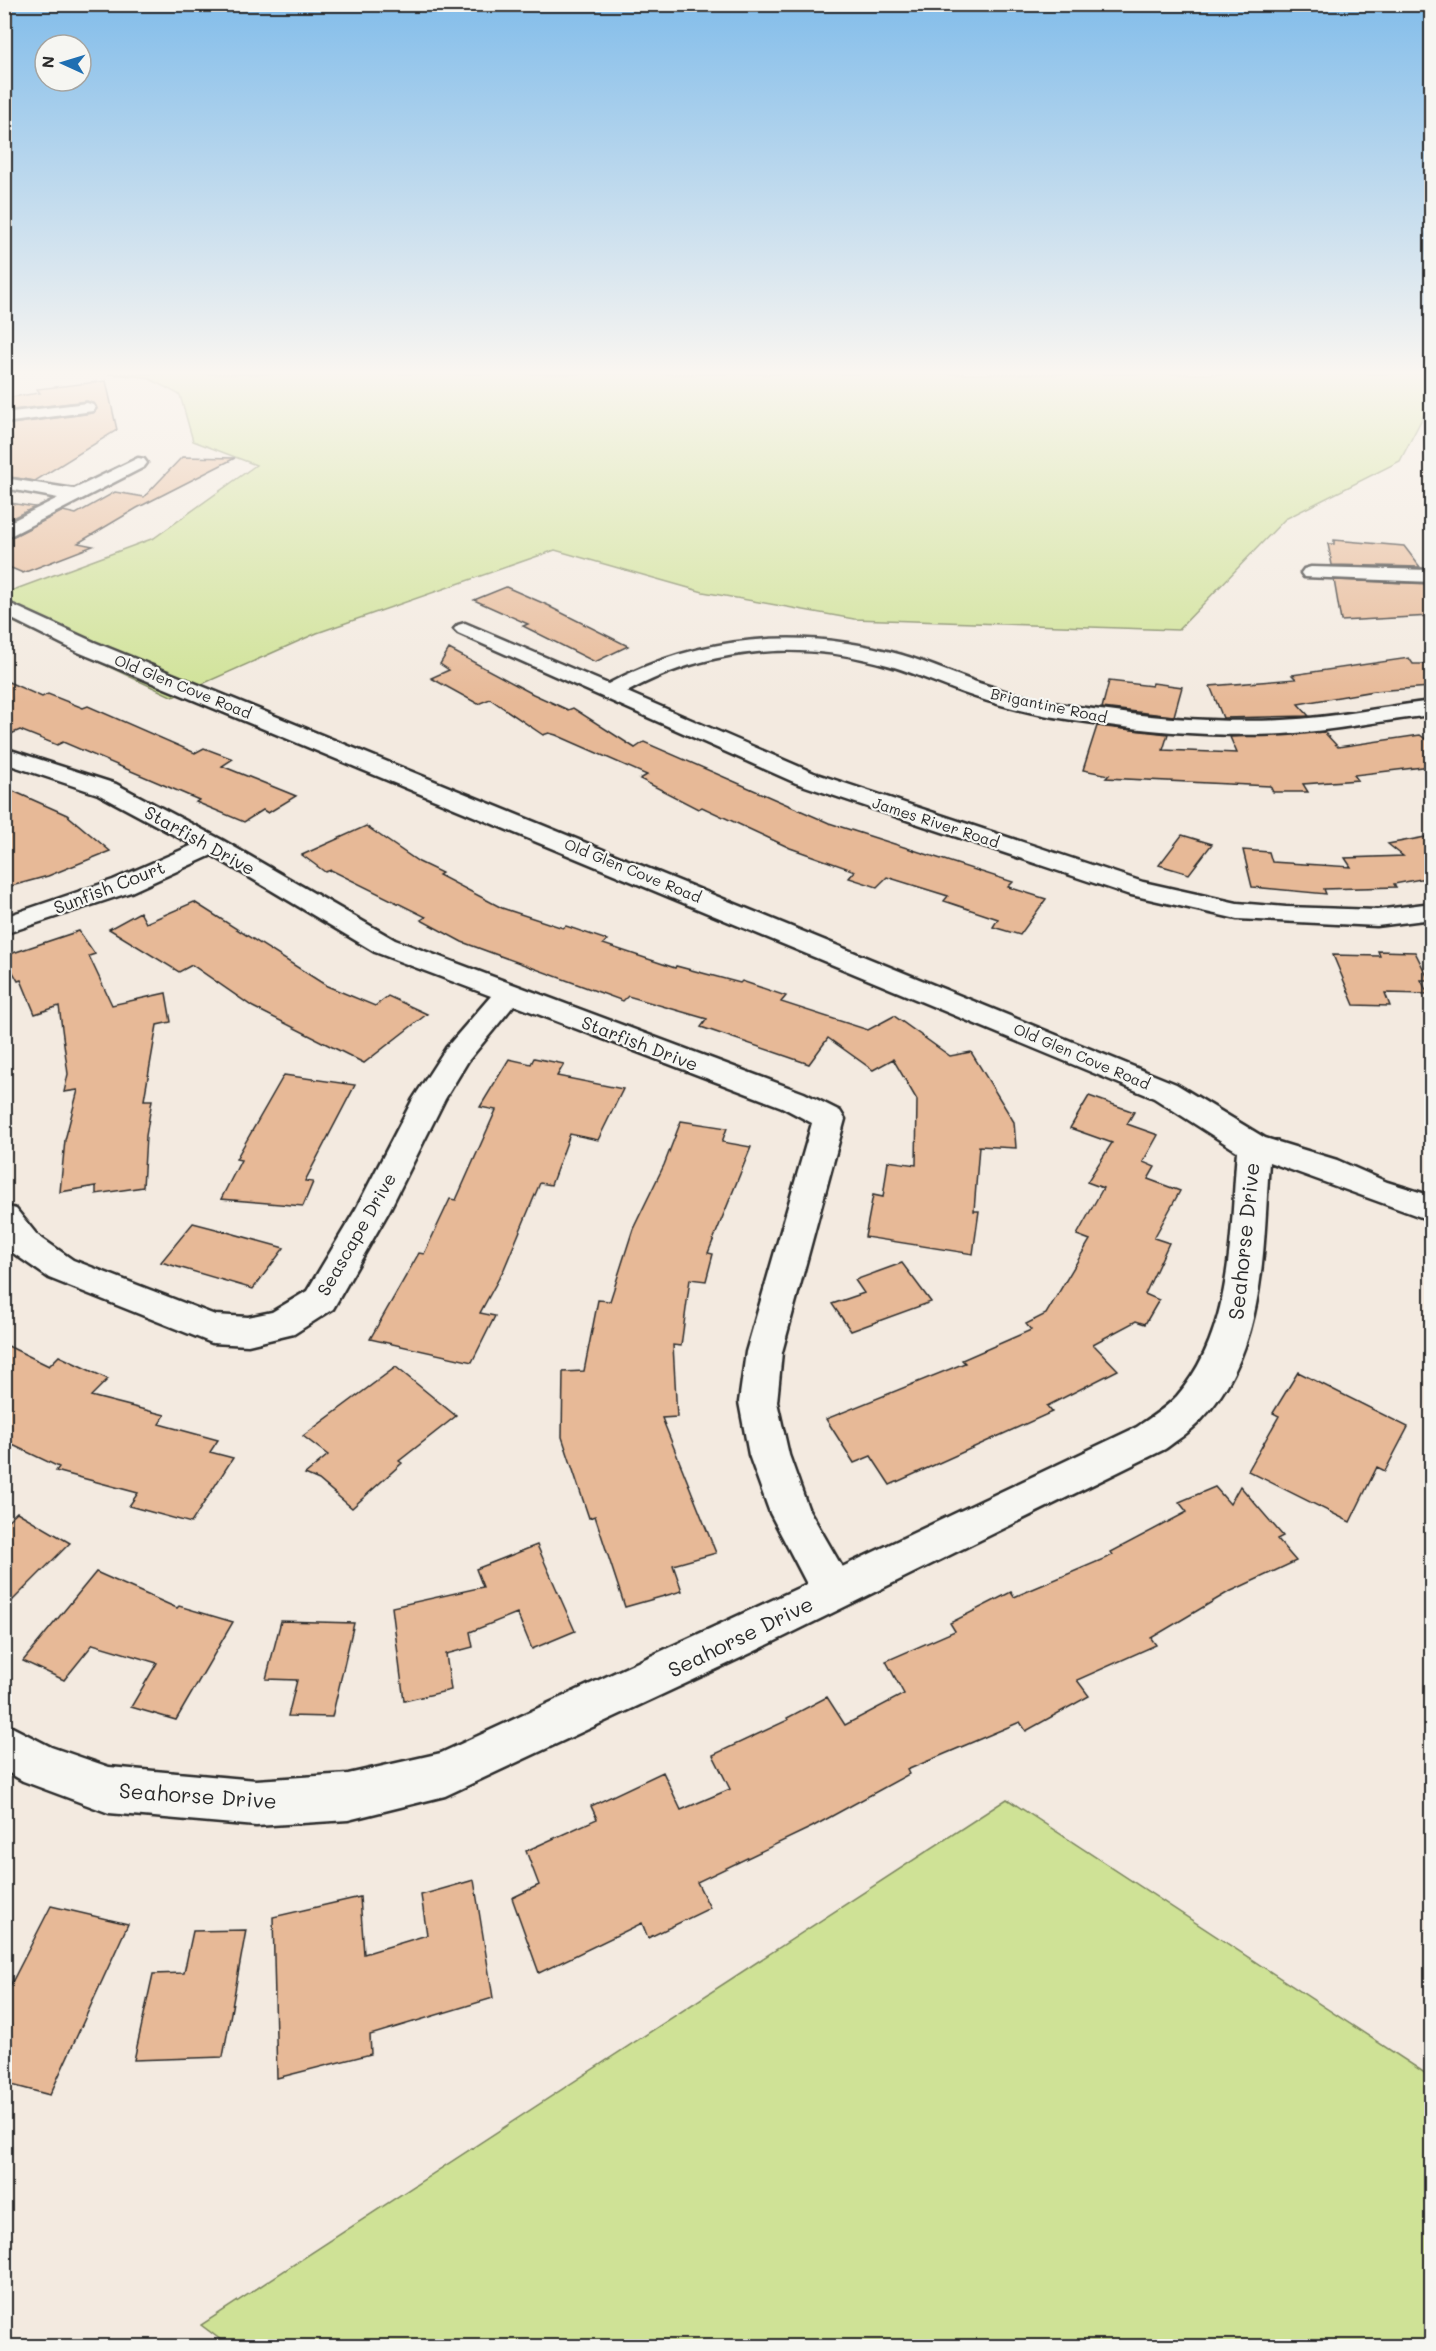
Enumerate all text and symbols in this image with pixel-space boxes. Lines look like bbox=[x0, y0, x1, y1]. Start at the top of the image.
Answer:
north arrow bbox=[33, 33, 93, 93]
text: N bbox=[37, 55, 58, 69]
street label: Old Glen Cove Road bbox=[111, 649, 255, 723]
street label: Brigantine Road bbox=[989, 683, 1109, 727]
street label: James River Road bbox=[870, 792, 1002, 852]
street label: Starfish Drive bbox=[140, 800, 260, 880]
street label: Old Glen Cove Road bbox=[561, 833, 705, 907]
street label: Sunfish Court bbox=[50, 855, 168, 919]
street label: Starfish Drive bbox=[578, 1010, 702, 1076]
street label: Old Glen Cove Road bbox=[1011, 1018, 1153, 1094]
street label: Seahorse Drive bbox=[1221, 1161, 1265, 1321]
street label: Seascape Drive bbox=[311, 1168, 401, 1300]
street label: Seahorse Drive bbox=[663, 1589, 817, 1683]
street label: Seahorse Drive bbox=[118, 1776, 278, 1814]

